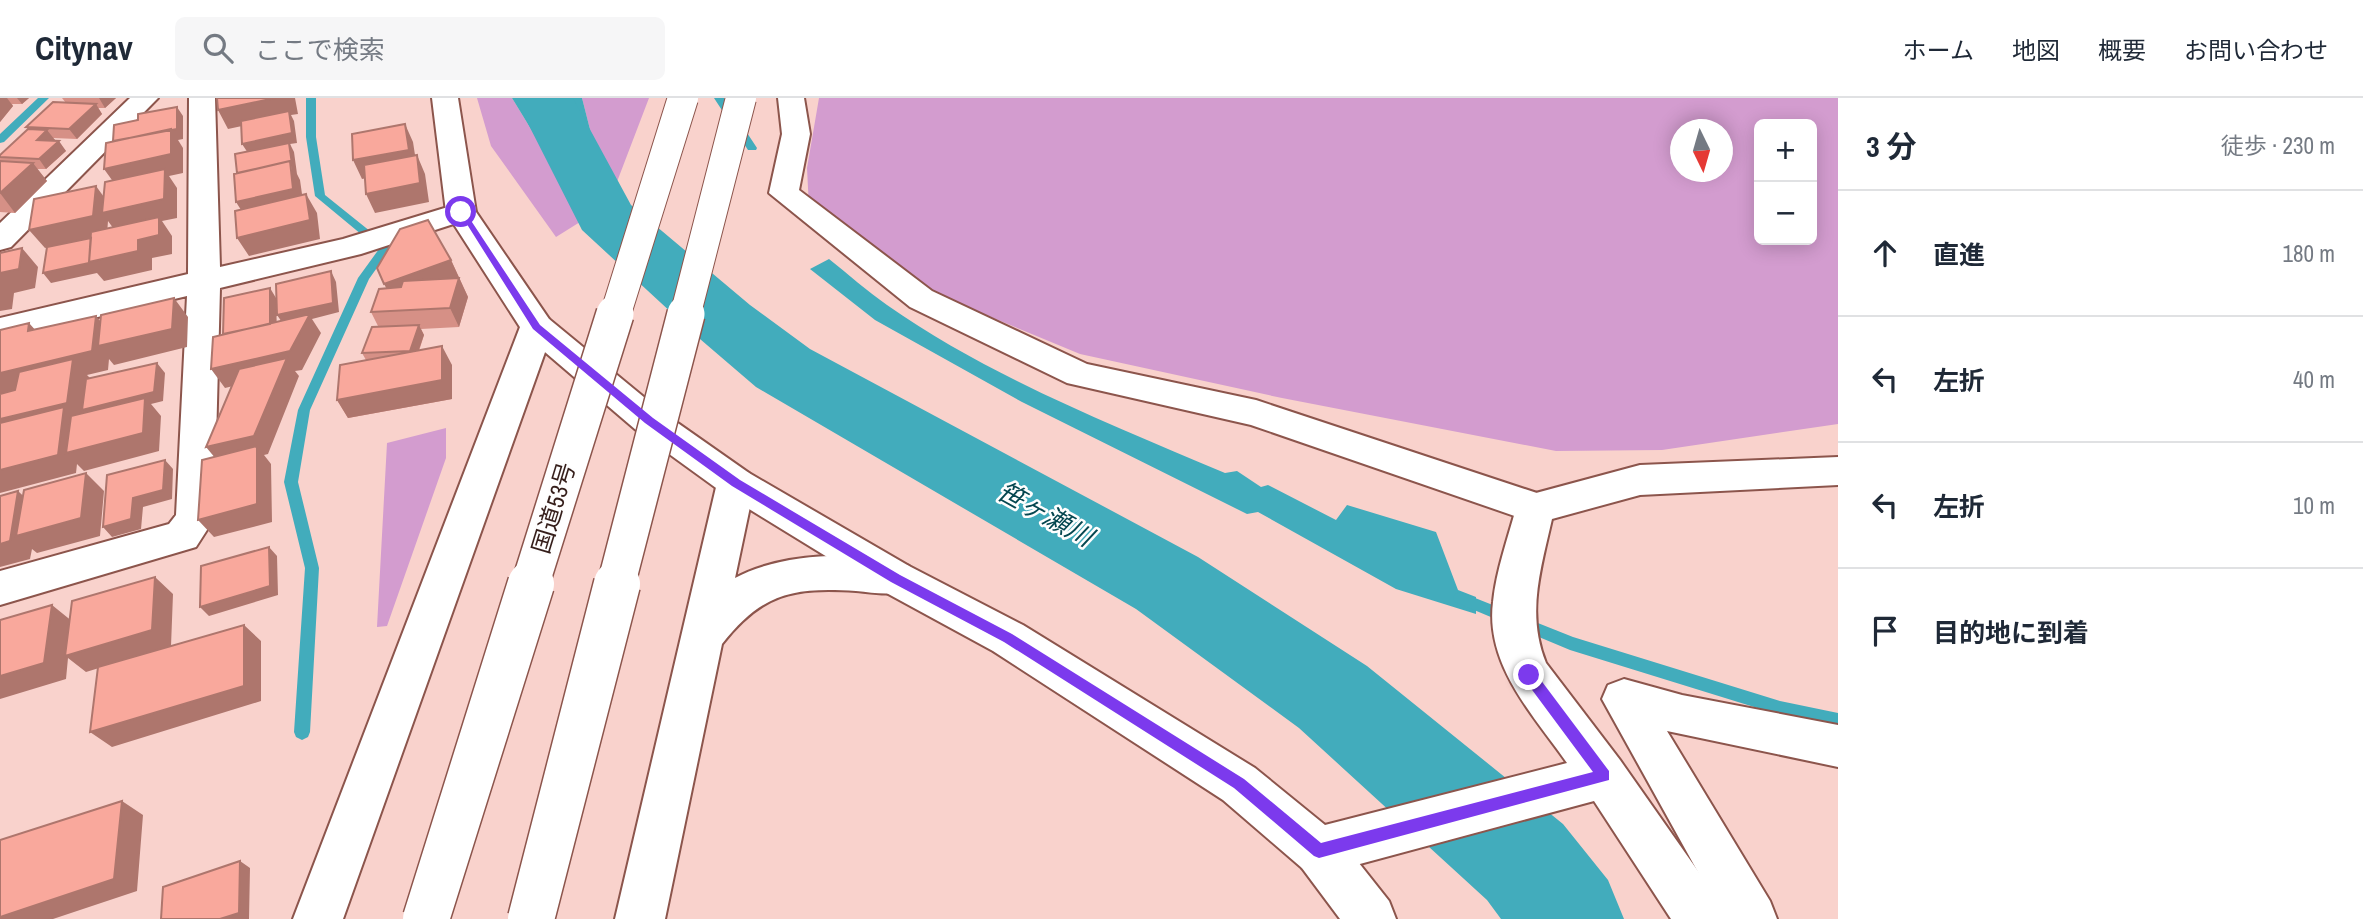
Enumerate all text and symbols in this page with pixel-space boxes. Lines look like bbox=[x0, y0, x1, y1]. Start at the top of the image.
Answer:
search box bbox=[175, 17, 665, 80]
text: Citynav bbox=[35, 26, 133, 70]
icon: search bbox=[199, 29, 237, 67]
text: ここで検索 bbox=[255, 32, 385, 67]
text: ホーム bbox=[1903, 34, 1974, 66]
text: 地図 bbox=[2012, 34, 2060, 66]
text: 概要 bbox=[2098, 34, 2146, 66]
text: お問い合わせ bbox=[2184, 34, 2328, 66]
north arrow bbox=[1670, 119, 1733, 182]
map controls bbox=[1754, 119, 1817, 245]
button: + bbox=[1754, 119, 1817, 182]
text: 3 分 bbox=[1866, 126, 1917, 166]
text: 徒歩 · 230 m bbox=[2221, 130, 2335, 161]
button: − bbox=[1754, 182, 1817, 245]
route start bbox=[445, 196, 476, 227]
icon: ahead bbox=[1866, 234, 1904, 272]
text: 直進 bbox=[1933, 237, 1985, 272]
text: 180 m bbox=[2283, 238, 2335, 269]
icon: left bbox=[1866, 360, 1904, 398]
text: 左折 bbox=[1933, 363, 1985, 398]
text: 40 m bbox=[2293, 364, 2335, 395]
street label: 国道53号 bbox=[524, 458, 582, 557]
water label: 笹ヶ瀬川 bbox=[991, 473, 1102, 556]
icon: left bbox=[1866, 486, 1904, 524]
text: 左折 bbox=[1933, 489, 1985, 524]
text: 10 m bbox=[2293, 490, 2335, 521]
icon: arrive bbox=[1866, 612, 1904, 650]
text: 目的地に到着 bbox=[1933, 615, 2089, 650]
route end bbox=[1513, 659, 1544, 690]

